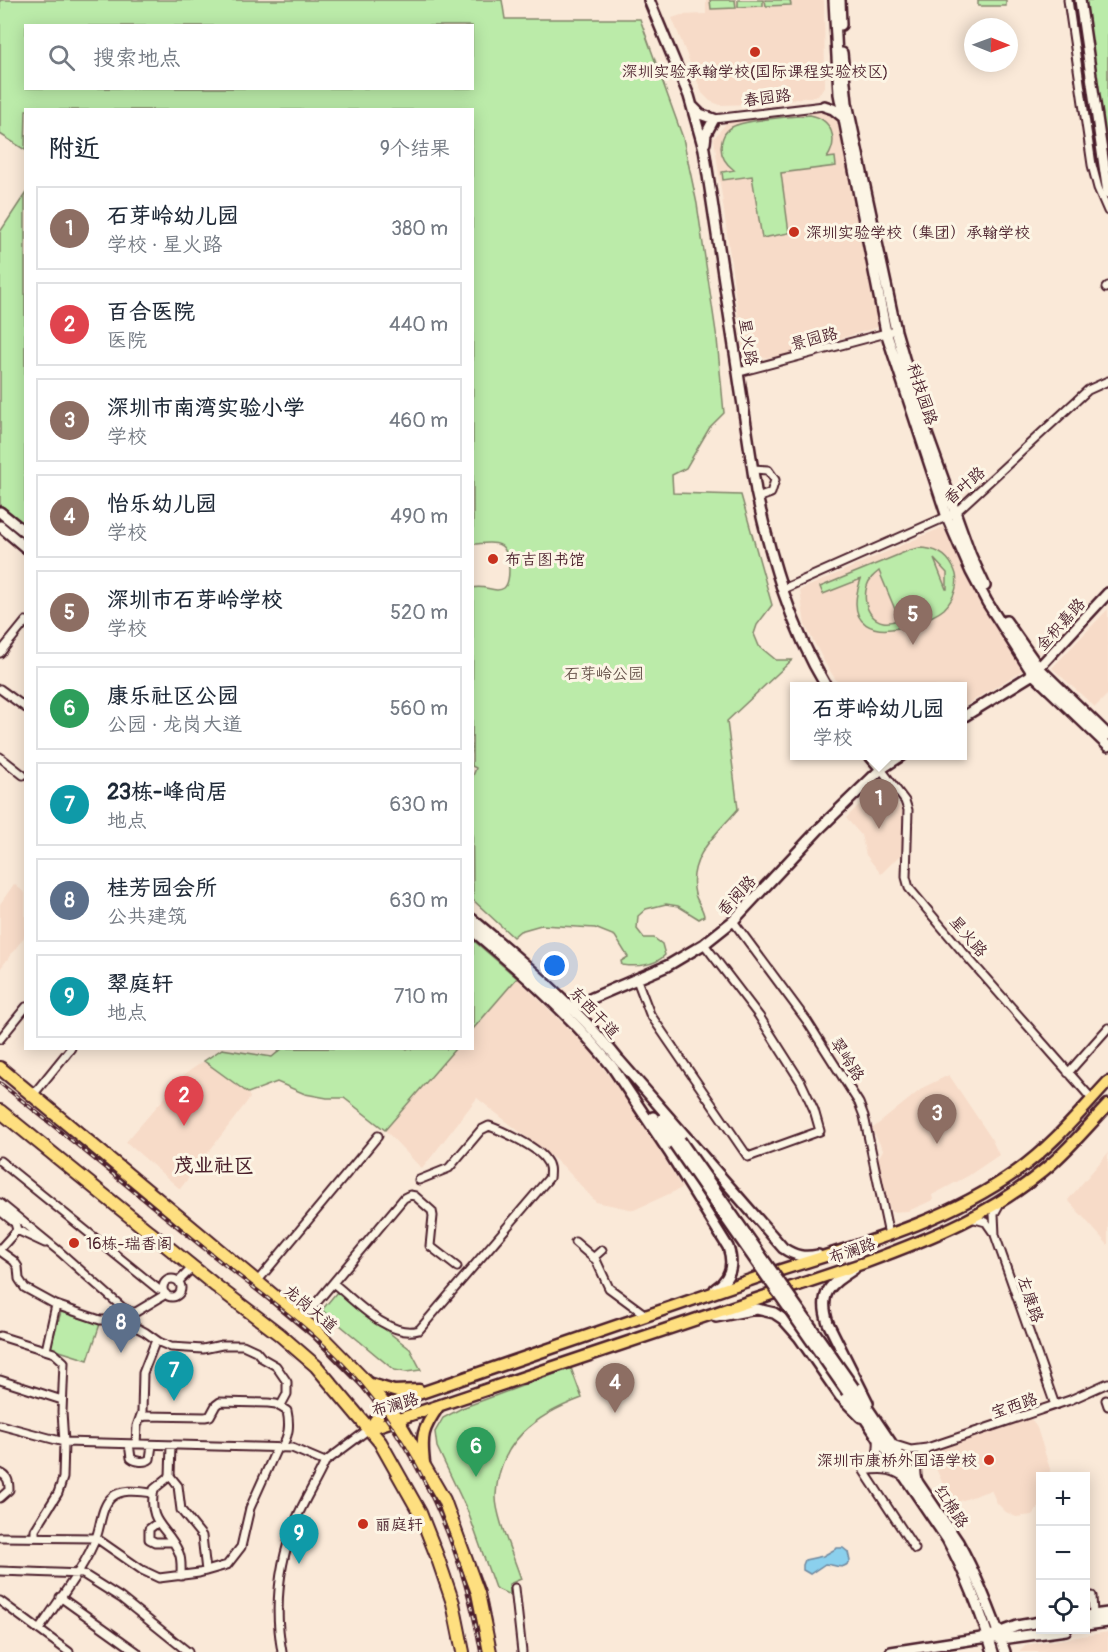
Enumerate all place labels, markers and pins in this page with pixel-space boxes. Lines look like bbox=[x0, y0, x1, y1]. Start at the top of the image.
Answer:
marker: 深圳实验承翰学校(国际课程实验校区) bbox=[748, 45, 762, 59]
place label: 深圳实验承翰学校(国际课程实验校区) bbox=[622, 62, 888, 82]
place label: 深圳实验学校（集团）承翰学校 bbox=[806, 223, 1030, 243]
marker: 深圳实验学校（集团）承翰学校 bbox=[787, 225, 801, 239]
place label: 布吉图书馆 bbox=[505, 550, 585, 570]
marker: 布吉图书馆 bbox=[486, 552, 500, 566]
pin: 5 bbox=[894, 596, 932, 645]
pin: 1 bbox=[860, 780, 898, 829]
pin: 2 bbox=[164, 1076, 204, 1126]
pin: 3 bbox=[918, 1094, 956, 1144]
place label: 16栋-瑞香阁 bbox=[86, 1234, 172, 1254]
marker: 16栋-瑞香阁 bbox=[67, 1236, 81, 1250]
pin: 8 bbox=[102, 1304, 140, 1353]
pin: 7 bbox=[154, 1352, 194, 1401]
pin: 4 bbox=[596, 1364, 634, 1413]
pin: 6 bbox=[456, 1428, 496, 1477]
place label: 深圳市康桥外国语学校 bbox=[817, 1451, 977, 1471]
marker: 深圳市康桥外国语学校 bbox=[982, 1453, 996, 1467]
pin: 9 bbox=[280, 1514, 318, 1564]
place label: 丽庭轩 bbox=[375, 1515, 423, 1535]
marker: 丽庭轩 bbox=[356, 1517, 370, 1531]

